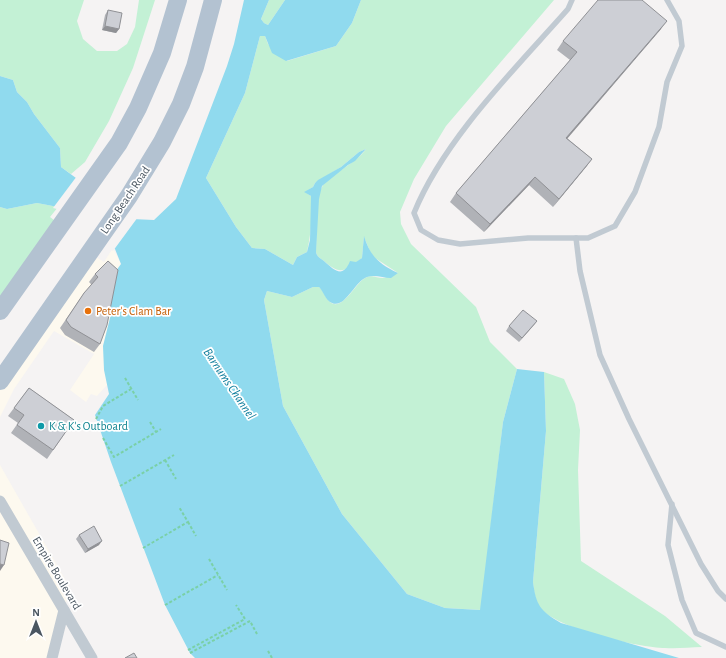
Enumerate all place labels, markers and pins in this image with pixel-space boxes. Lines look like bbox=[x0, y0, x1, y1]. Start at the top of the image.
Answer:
place label: Peter's Clam Bar bbox=[96, 305, 171, 317]
marker: Peter's Clam Bar bbox=[83, 306, 93, 316]
place label: K & K's Outboard bbox=[49, 420, 128, 432]
marker: K & K's Outboard bbox=[36, 421, 46, 431]

